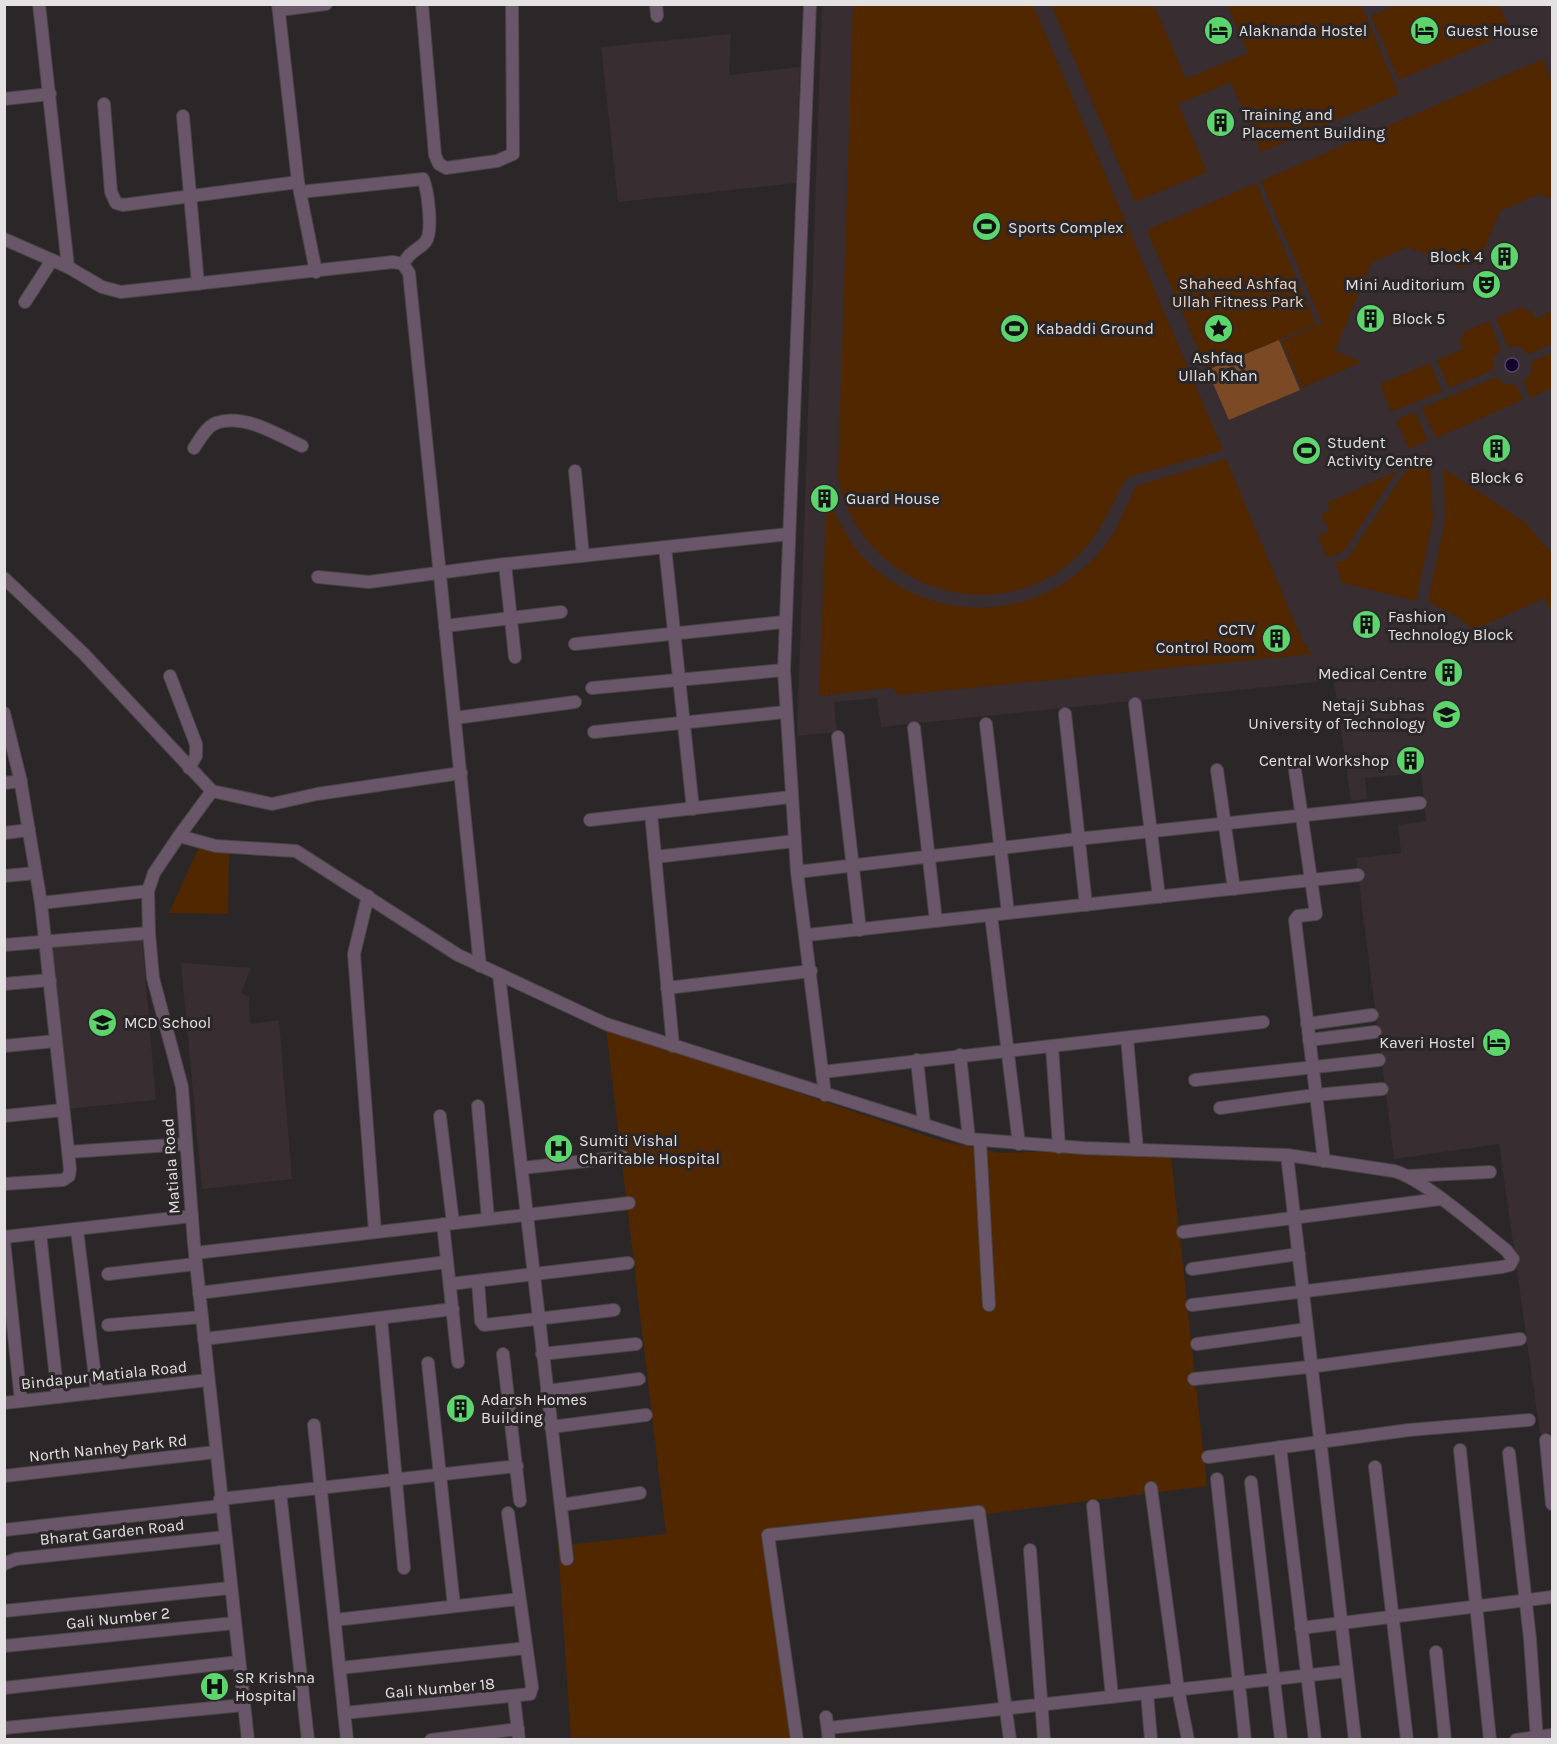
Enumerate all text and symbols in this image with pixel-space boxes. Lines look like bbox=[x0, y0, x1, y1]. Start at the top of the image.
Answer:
hotel icon: Alaknanda Hostel bbox=[1202, 14, 1234, 46]
hotel icon: Guest House bbox=[1409, 14, 1441, 46]
place label: Alaknanda Hostel bbox=[1239, 21, 1367, 40]
place label: Guest House bbox=[1446, 21, 1538, 40]
place label: Training and Placement Building bbox=[1242, 105, 1385, 142]
building icon: Training and Placement Building bbox=[1205, 107, 1237, 139]
sports icon: Sports Complex bbox=[971, 211, 1003, 243]
place label: Sports Complex bbox=[1008, 218, 1124, 237]
building icon: Block 4 bbox=[1488, 240, 1520, 272]
place label: Block 4 bbox=[1430, 247, 1483, 266]
theatre icon: Mini Auditorium bbox=[1470, 268, 1502, 300]
park label: Shaheed Ashfaq Ullah Fitness Park bbox=[1172, 274, 1304, 311]
place label: Mini Auditorium bbox=[1345, 275, 1465, 294]
building icon: Block 5 bbox=[1355, 302, 1387, 334]
place label: Block 5 bbox=[1392, 309, 1445, 328]
sports icon: Kabaddi Ground bbox=[999, 312, 1031, 344]
place icon: Ashfaq Ullah Khan bbox=[1202, 313, 1234, 345]
place label: Kabaddi Ground bbox=[1036, 319, 1154, 338]
place label: Ashfaq Ullah Khan bbox=[1178, 348, 1258, 385]
place label: Student Activity Centre bbox=[1327, 433, 1433, 470]
building icon: Block 6 bbox=[1481, 433, 1513, 465]
sports icon: Student Activity Centre bbox=[1290, 435, 1322, 467]
place label: Block 6 bbox=[1470, 468, 1524, 487]
building icon: Guard House bbox=[809, 482, 841, 514]
place label: Guard House bbox=[846, 489, 940, 508]
place label: Fashion Technology Block bbox=[1388, 607, 1514, 644]
building icon: Fashion Technology Block bbox=[1351, 609, 1383, 641]
place label: CCTV Control Room bbox=[1156, 620, 1255, 657]
building icon: CCTV Control Room bbox=[1260, 622, 1292, 654]
building icon: Medical Centre bbox=[1432, 657, 1464, 689]
place label: Medical Centre bbox=[1318, 664, 1427, 683]
place label: Netaji Subhas University of Technology bbox=[1248, 696, 1426, 733]
school or university icon: Netaji Subhas University of Technology bbox=[1430, 698, 1462, 730]
building icon: Central Workshop bbox=[1394, 744, 1426, 776]
place label: Central Workshop bbox=[1259, 751, 1389, 770]
school or university icon: MCD School bbox=[87, 1006, 119, 1038]
place label: MCD School bbox=[124, 1013, 211, 1032]
hotel icon: Kaveri Hostel bbox=[1480, 1026, 1512, 1058]
place label: Kaveri Hostel bbox=[1379, 1033, 1475, 1052]
street label: Matiala Road bbox=[158, 1118, 184, 1214]
place label: Sumiti Vishal Charitable Hospital bbox=[579, 1131, 720, 1168]
hospital icon: Sumiti Vishal Charitable Hospital bbox=[542, 1133, 574, 1165]
street label: Bindapur Matiala Road bbox=[20, 1357, 188, 1393]
place label: Adarsh Homes Building bbox=[481, 1390, 587, 1427]
building icon: Adarsh Homes Building bbox=[444, 1392, 476, 1424]
street label: North Nanhey Park Rd bbox=[28, 1430, 188, 1466]
street label: Bharat Garden Road bbox=[39, 1515, 185, 1549]
street label: Gali Number 2 bbox=[65, 1603, 171, 1633]
place label: SR Krishna Hospital bbox=[235, 1668, 315, 1705]
hospital icon: SR Krishna Hospital bbox=[198, 1670, 230, 1702]
street label: Gali Number 18 bbox=[384, 1674, 496, 1702]

